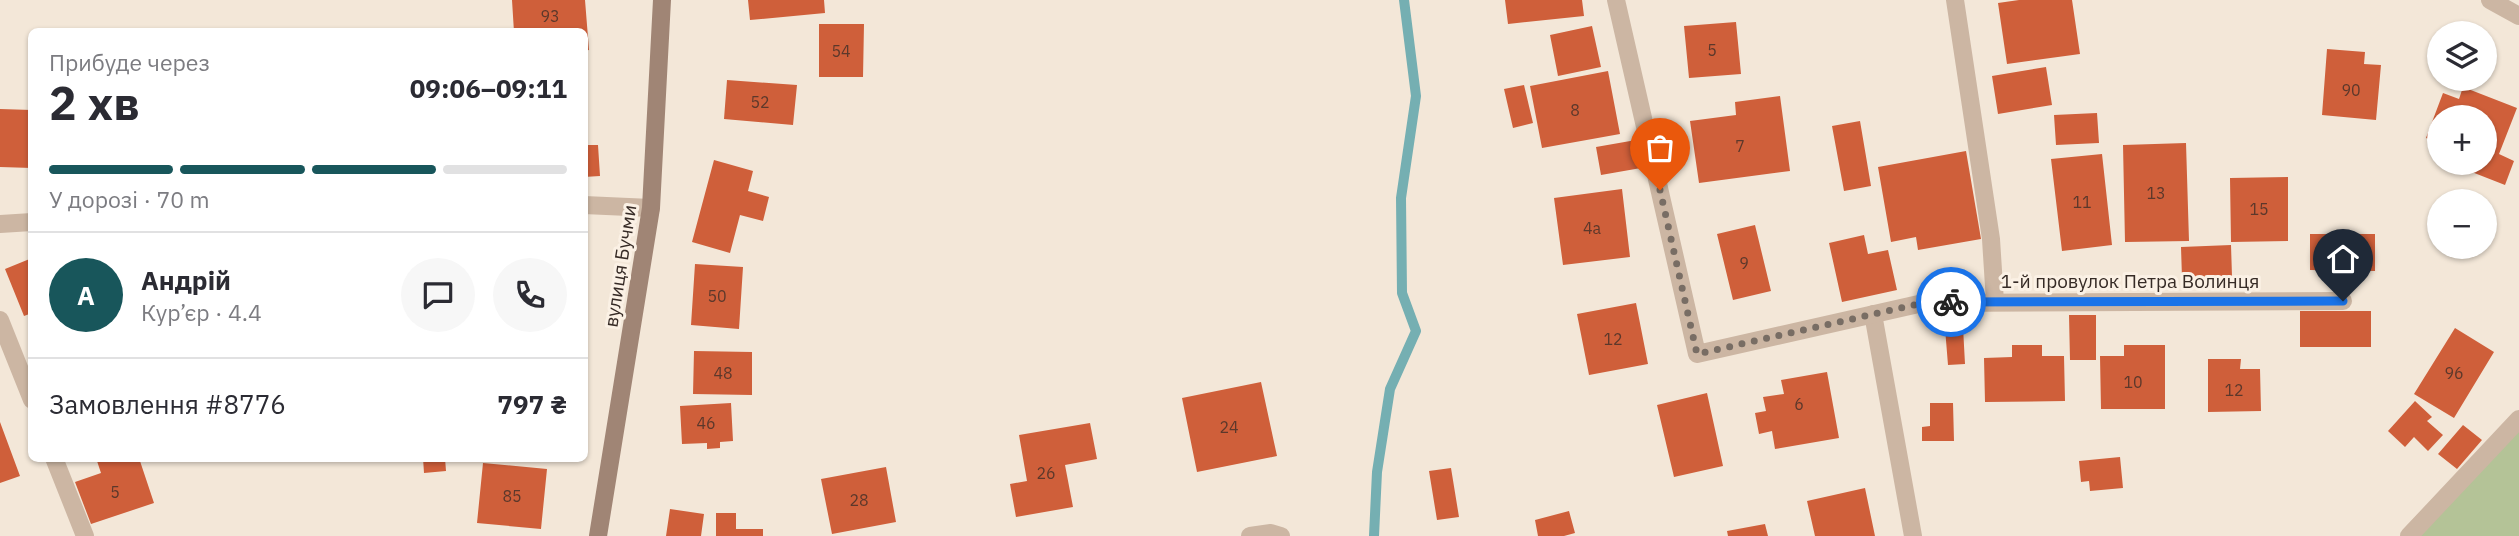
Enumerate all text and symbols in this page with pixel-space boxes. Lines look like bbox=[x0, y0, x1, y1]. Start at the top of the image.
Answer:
house number: 93 bbox=[540, 6, 560, 26]
map controls bbox=[2427, 21, 2497, 259]
button: layers bbox=[2427, 21, 2497, 91]
house number: 5 bbox=[1707, 40, 1717, 60]
house number: 54 bbox=[831, 41, 851, 61]
text: Прибуде через bbox=[49, 47, 210, 77]
text: 09:06–09:11 bbox=[410, 71, 567, 105]
text: 2 хв bbox=[49, 73, 140, 133]
house number: 90 bbox=[2341, 80, 2361, 100]
house number: 52 bbox=[750, 92, 770, 112]
house number: 8 bbox=[1570, 100, 1580, 120]
button: + bbox=[2427, 105, 2497, 175]
pin bbox=[1630, 118, 1690, 190]
icon: bag bbox=[1641, 129, 1679, 167]
house number: 7 bbox=[1735, 136, 1745, 156]
house number: 13 bbox=[2146, 183, 2166, 203]
text: У дорозі · 70 m bbox=[49, 184, 210, 214]
button: − bbox=[2427, 189, 2497, 259]
house number: 11 bbox=[2072, 192, 2092, 212]
house number: 15 bbox=[2249, 199, 2269, 219]
street label: вулиця Бучми bbox=[598, 203, 642, 329]
house number: 4а bbox=[1583, 218, 1602, 238]
pin bbox=[2313, 229, 2373, 301]
icon: home bbox=[2324, 240, 2362, 278]
house number: 9 bbox=[1739, 253, 1749, 273]
button: chat bbox=[401, 258, 475, 332]
button: phone bbox=[493, 258, 567, 332]
text: Андрій bbox=[141, 263, 231, 297]
courier bbox=[1916, 267, 1986, 337]
street label: 1-й провулок Петра Волинця bbox=[2001, 269, 2259, 293]
text: А bbox=[77, 278, 95, 312]
icon: bike bbox=[1932, 283, 1970, 321]
house number: 50 bbox=[707, 286, 727, 306]
text: Кур’єр · 4.4 bbox=[141, 297, 262, 327]
house number: 12 bbox=[1603, 329, 1623, 349]
house number: 48 bbox=[713, 363, 733, 383]
house number: 96 bbox=[2444, 363, 2464, 383]
house number: 10 bbox=[2123, 372, 2143, 392]
house number: 12 bbox=[2224, 380, 2244, 400]
text: Замовлення #8776 bbox=[49, 387, 286, 421]
text: 797 ₴ bbox=[497, 387, 567, 421]
house number: 6 bbox=[1794, 394, 1804, 414]
house number: 46 bbox=[696, 413, 716, 433]
house number: 24 bbox=[1219, 417, 1239, 437]
house number: 26 bbox=[1036, 463, 1056, 483]
house number: 5 bbox=[110, 482, 120, 502]
house number: 85 bbox=[502, 486, 522, 506]
house number: 28 bbox=[849, 490, 869, 510]

